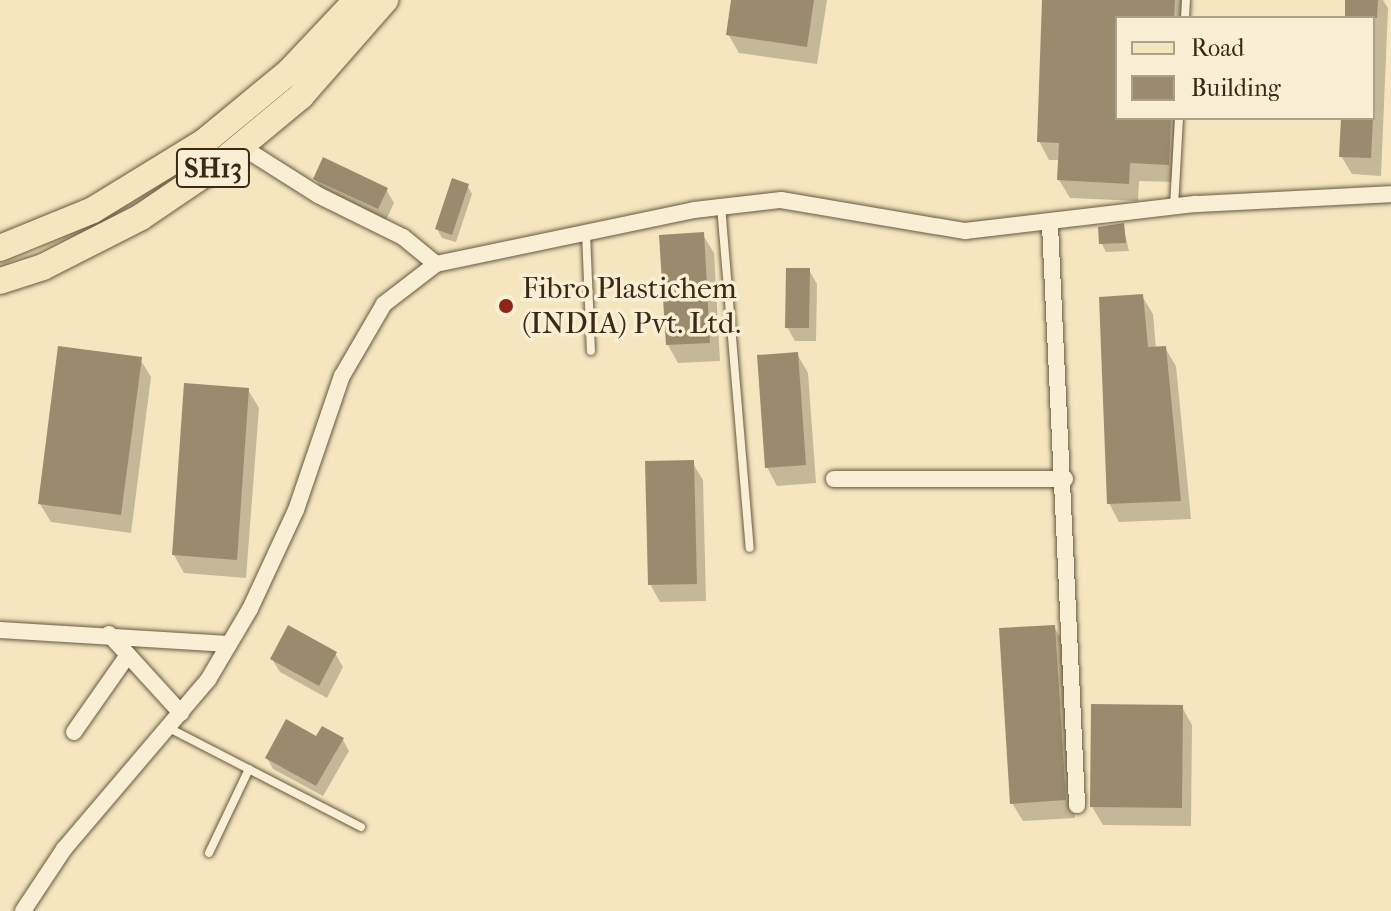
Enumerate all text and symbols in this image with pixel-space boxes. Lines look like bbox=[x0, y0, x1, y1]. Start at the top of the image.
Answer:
legend bbox=[1115, 16, 1375, 120]
text: Road bbox=[1191, 34, 1244, 62]
text: Building bbox=[1191, 74, 1281, 102]
road number: SH13 bbox=[175, 144, 251, 192]
place label: Fibro Plastichem (INDIA) Pvt. Ltd. bbox=[522, 271, 741, 342]
marker: Fibro Plastichem (INDIA) Pvt. Ltd. bbox=[497, 297, 515, 315]

